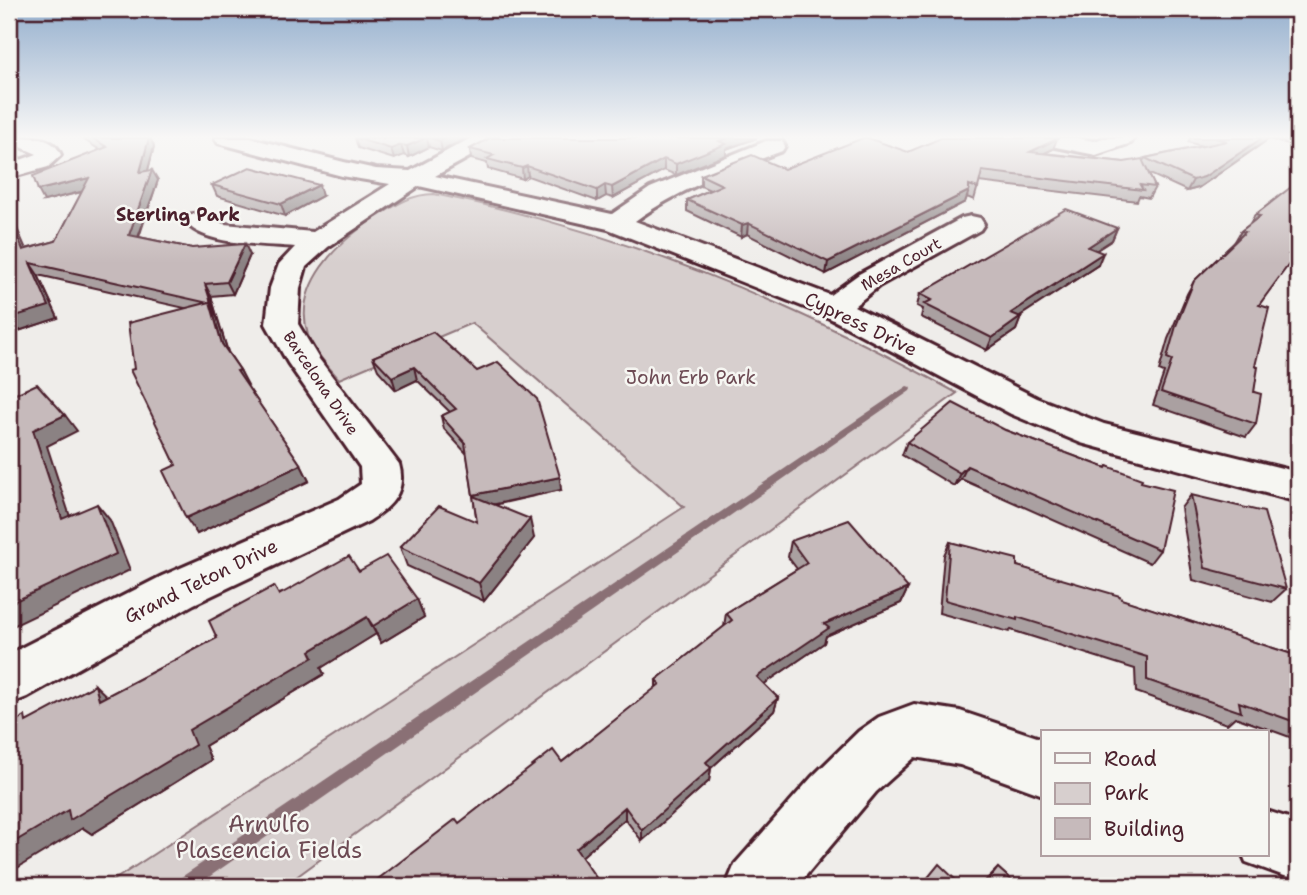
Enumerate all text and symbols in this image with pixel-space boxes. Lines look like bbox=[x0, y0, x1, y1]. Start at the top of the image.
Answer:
district label: Sterling Park bbox=[116, 203, 240, 227]
street label: Mesa Court bbox=[857, 233, 945, 295]
street label: Cypress Drive bbox=[801, 286, 921, 362]
street label: Barcelona Drive bbox=[278, 327, 364, 439]
park label: John Erb Park bbox=[626, 365, 756, 390]
street label: Grand Teton Drive bbox=[120, 533, 282, 629]
legend bbox=[1041, 730, 1268, 856]
text: Road bbox=[1104, 745, 1157, 773]
text: Park bbox=[1104, 779, 1149, 807]
park label: Arnulfo Plascencia Fields bbox=[176, 809, 362, 865]
text: Building bbox=[1104, 815, 1184, 843]

